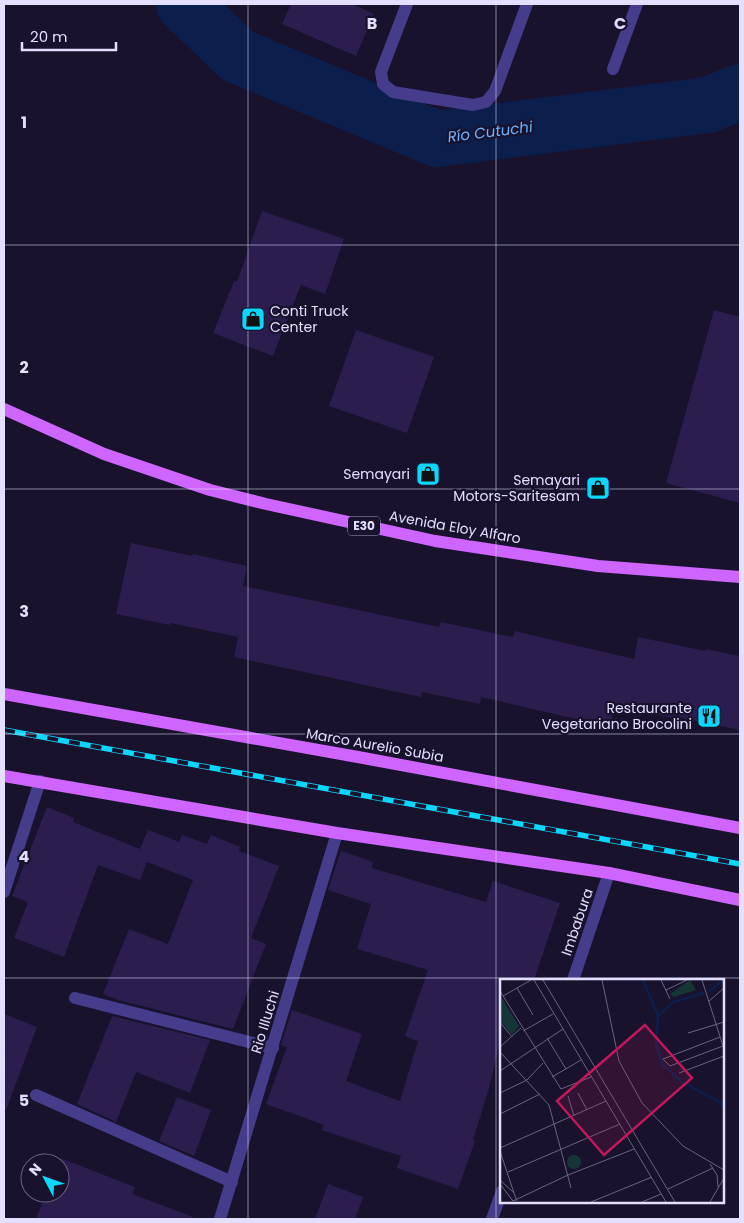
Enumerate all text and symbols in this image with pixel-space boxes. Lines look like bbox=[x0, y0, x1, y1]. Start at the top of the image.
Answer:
text: B bbox=[367, 12, 377, 35]
text: C bbox=[614, 12, 626, 35]
scale bar bbox=[22, 20, 116, 52]
text: 20 m bbox=[30, 26, 68, 47]
text: 1 bbox=[21, 111, 27, 134]
water label: Río Cutuchi bbox=[446, 116, 534, 147]
place label: Conti Truck Center bbox=[270, 301, 349, 337]
shop icon: Conti Truck Center bbox=[240, 306, 266, 332]
text: 2 bbox=[19, 356, 29, 379]
shop icon: Semayari bbox=[415, 461, 441, 487]
place label: Semayari bbox=[343, 464, 410, 484]
place label: Semayari Motors-Saritesam bbox=[453, 470, 580, 506]
shop icon: Semayari Motors-Saritesam bbox=[585, 475, 611, 501]
street label: Avenida Eloy Alfaro bbox=[388, 506, 522, 548]
road number: E30 bbox=[348, 516, 380, 536]
text: 3 bbox=[19, 600, 29, 623]
place label: Restaurante Vegetariano Brocolini bbox=[542, 698, 692, 734]
restaurant icon: Restaurante Vegetariano Brocolini bbox=[696, 703, 722, 729]
street label: Marco Aurelio Subia bbox=[305, 723, 445, 767]
text: 4 bbox=[19, 845, 30, 868]
street label: Imbabura bbox=[556, 886, 598, 958]
inset map bbox=[500, 979, 724, 1203]
street label: Rio Illuchi bbox=[246, 988, 284, 1056]
text: 5 bbox=[19, 1089, 29, 1112]
north arrow bbox=[20, 1153, 70, 1203]
text: N bbox=[24, 1159, 46, 1180]

